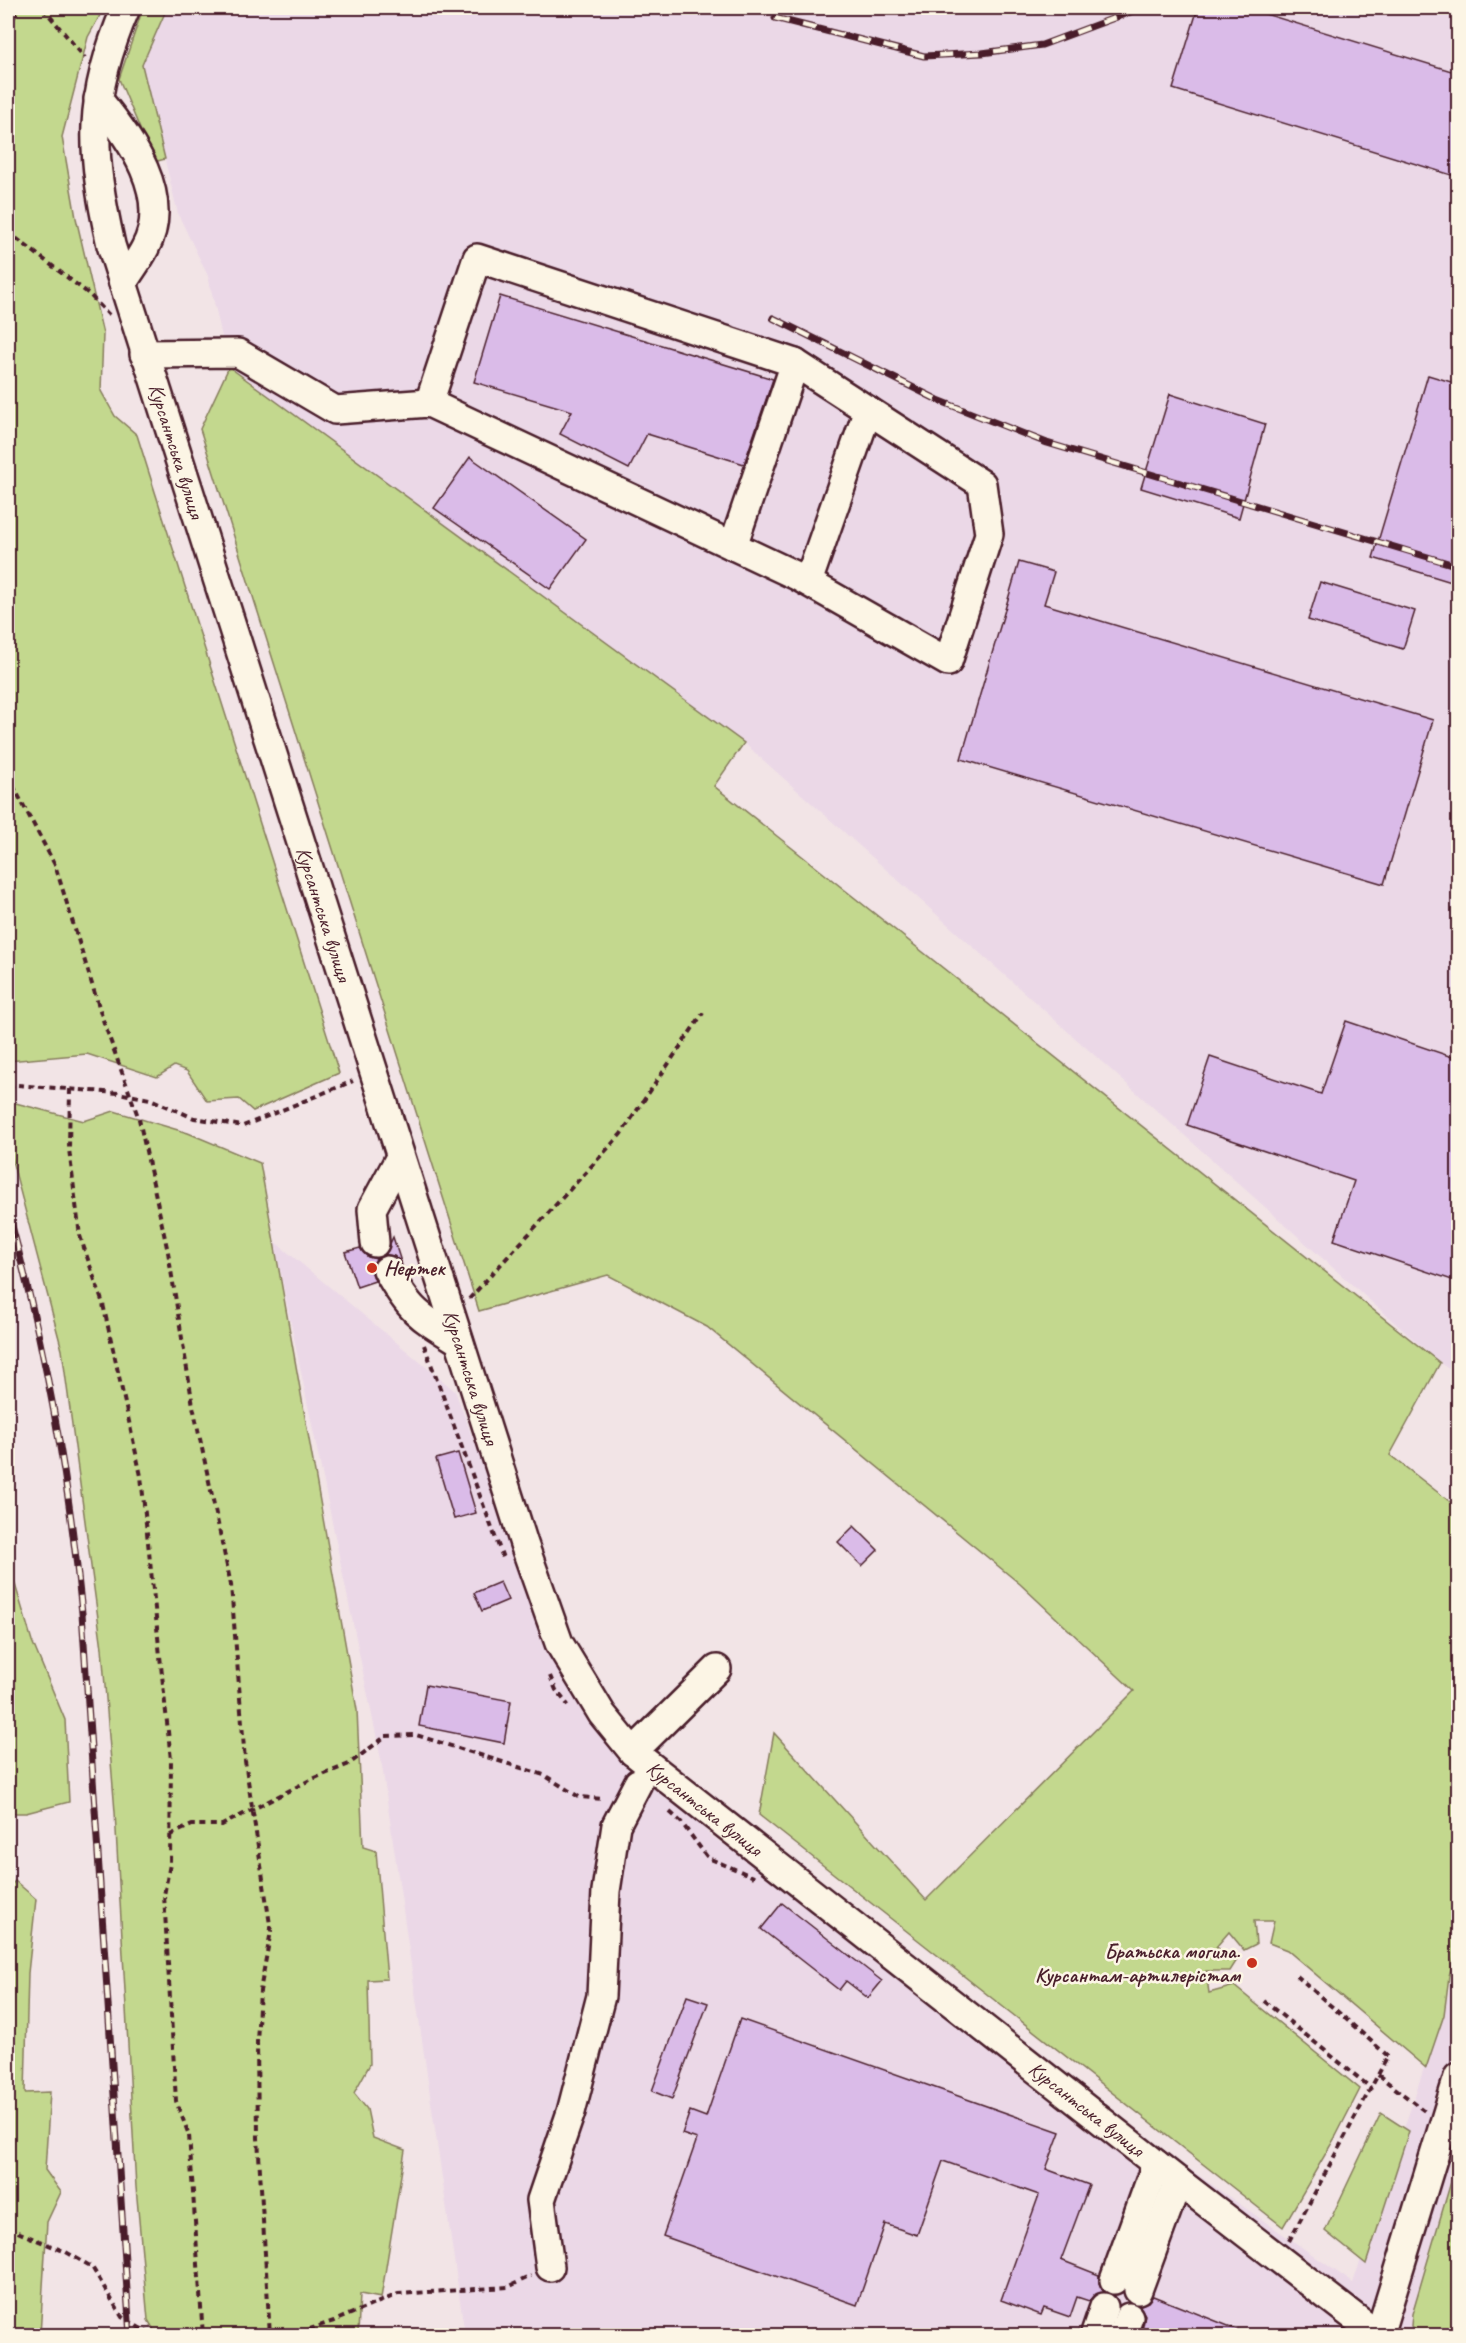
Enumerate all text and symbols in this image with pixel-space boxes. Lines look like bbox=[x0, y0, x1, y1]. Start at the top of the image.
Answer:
street label: Курсантська вулиця bbox=[143, 381, 211, 523]
street label: Курсантська вулиця bbox=[290, 844, 358, 987]
place label: Нефтек bbox=[384, 1255, 446, 1281]
marker: Нефтек bbox=[365, 1261, 379, 1275]
street label: Курсантська вулиця bbox=[437, 1307, 505, 1450]
street label: Курсантська вулиця bbox=[642, 1755, 769, 1863]
place label: Братьска могила. Курсантам-артилерістам bbox=[1035, 1938, 1241, 1988]
marker: Братьска могила. Курсантам-артилерістам bbox=[1245, 1956, 1259, 1970]
street label: Курсантська вулиця bbox=[1023, 2055, 1151, 2164]

